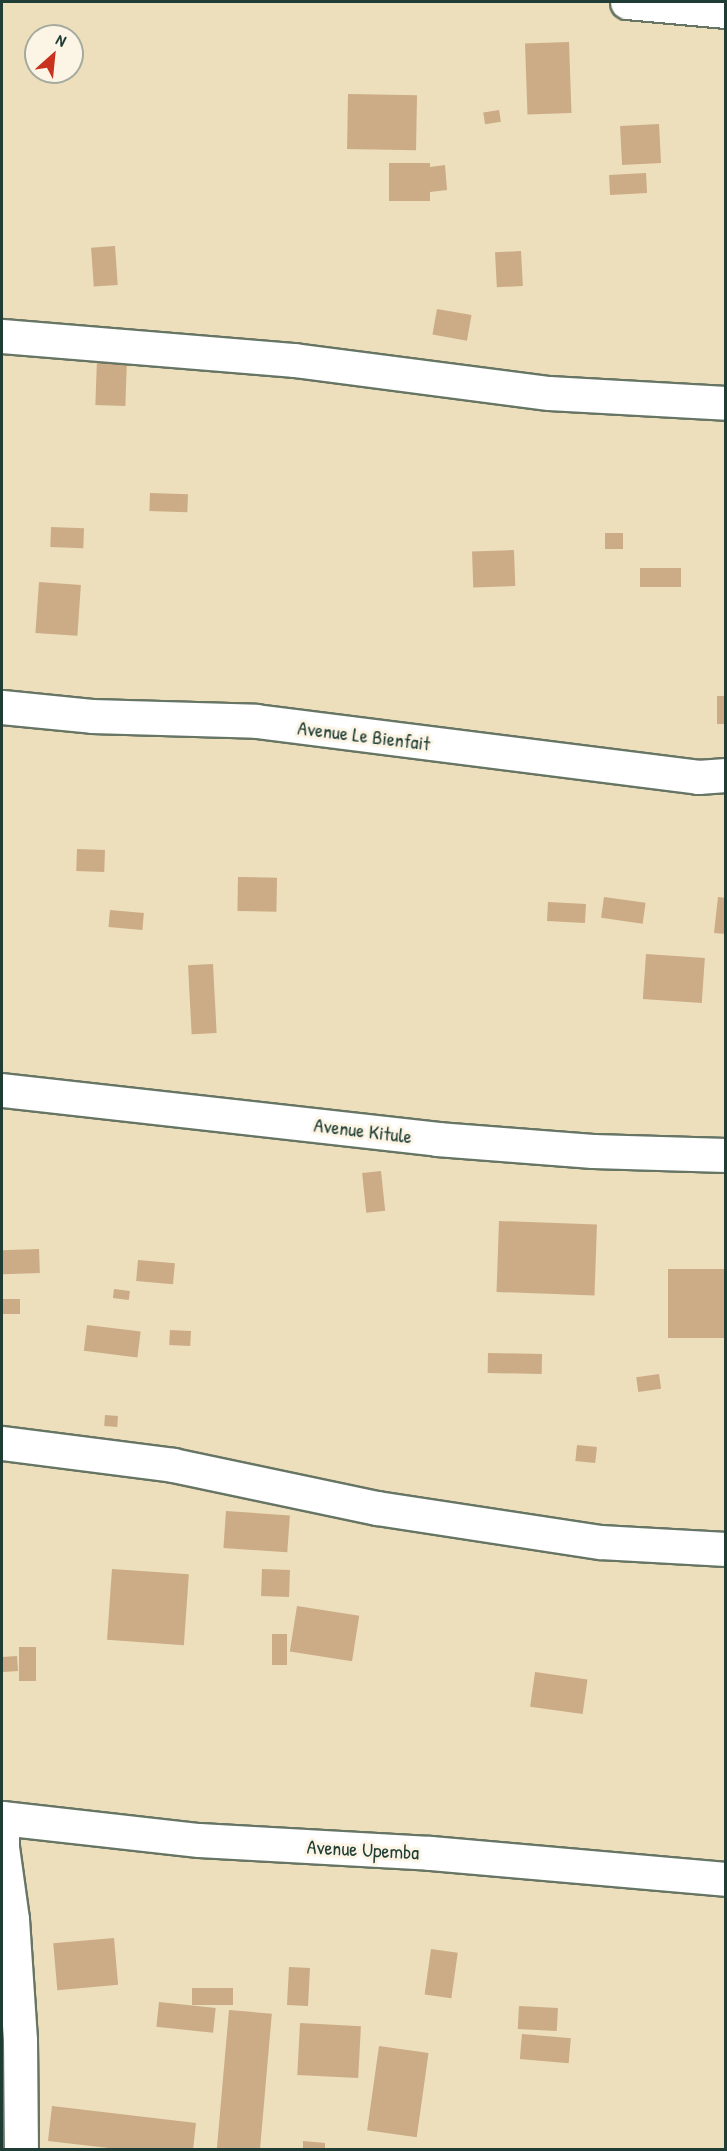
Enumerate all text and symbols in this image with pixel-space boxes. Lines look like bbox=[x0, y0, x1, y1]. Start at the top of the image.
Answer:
north arrow bbox=[24, 24, 84, 84]
text: N bbox=[52, 28, 70, 51]
street label: Avenue Le Bienfait bbox=[296, 715, 432, 755]
street label: Avenue Kitule bbox=[313, 1112, 413, 1148]
street label: Avenue Upemba bbox=[306, 1834, 420, 1864]

